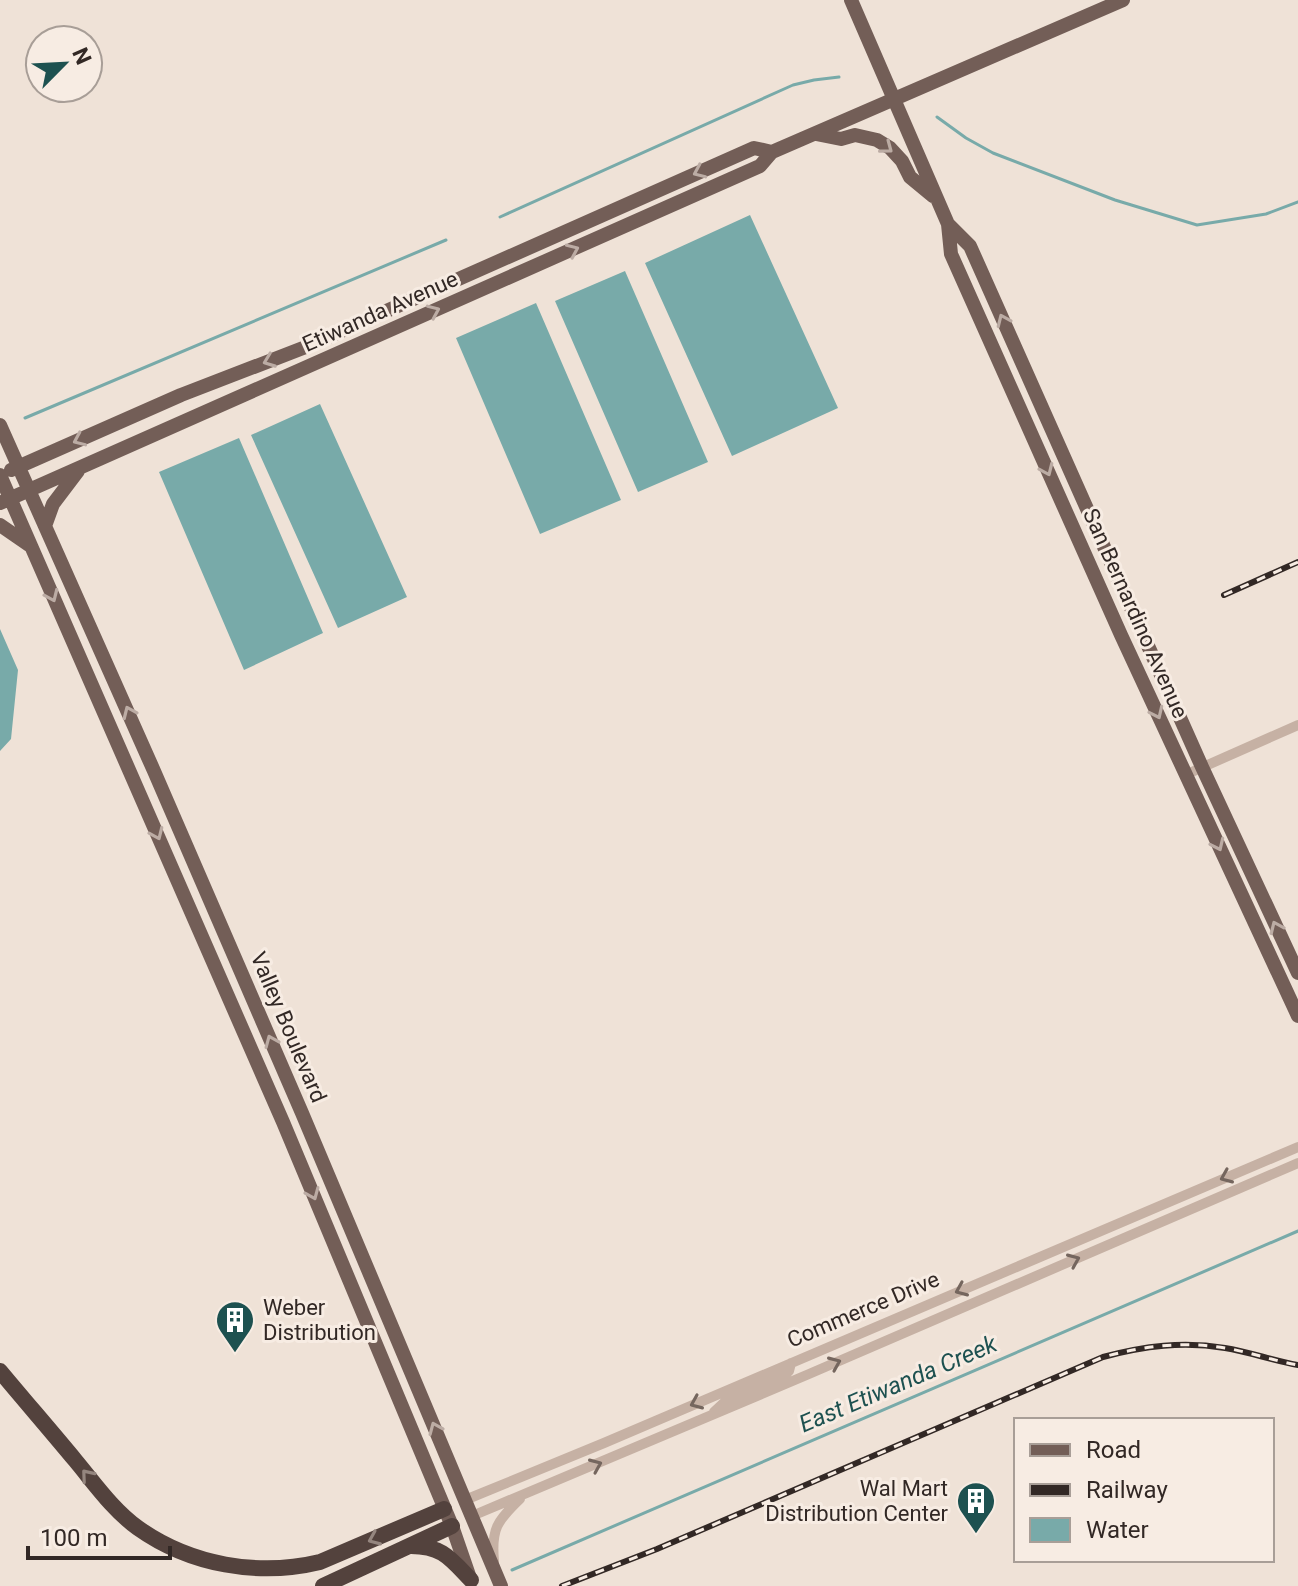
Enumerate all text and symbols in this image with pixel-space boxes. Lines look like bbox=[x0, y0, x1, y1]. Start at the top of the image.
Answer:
north arrow bbox=[24, 24, 104, 104]
text: N bbox=[67, 44, 96, 68]
one-way arrow bbox=[878, 139, 893, 153]
one-way arrow bbox=[693, 163, 708, 179]
one-way arrow bbox=[565, 243, 579, 259]
street label: Etiwanda Avenue bbox=[299, 266, 462, 357]
one-way arrow bbox=[425, 305, 440, 321]
one-way arrow bbox=[996, 313, 1012, 328]
one-way arrow bbox=[263, 351, 277, 368]
one-way arrow bbox=[73, 430, 87, 446]
one-way arrow bbox=[1038, 462, 1054, 476]
street label: San Bernardino Avenue bbox=[1078, 505, 1193, 722]
one-way arrow bbox=[43, 588, 59, 602]
one-way arrow bbox=[1147, 704, 1163, 719]
one-way arrow bbox=[122, 706, 138, 721]
one-way arrow bbox=[147, 826, 163, 840]
one-way arrow bbox=[1208, 837, 1224, 852]
one-way arrow bbox=[1270, 920, 1286, 935]
street label: Valley Boulevard bbox=[246, 948, 331, 1106]
one-way arrow bbox=[265, 1035, 281, 1050]
one-way arrow bbox=[1220, 1168, 1234, 1184]
one-way arrow bbox=[303, 1186, 319, 1200]
one-way arrow bbox=[1066, 1253, 1080, 1269]
street label: Commerce Drive bbox=[784, 1266, 943, 1353]
one-way arrow bbox=[955, 1281, 969, 1297]
place label: Weber Distribution bbox=[263, 1295, 376, 1345]
building icon: Weber Distribution bbox=[214, 1299, 256, 1354]
water label: East Etiwanda Creek bbox=[795, 1329, 1002, 1438]
one-way arrow bbox=[827, 1357, 841, 1373]
one-way arrow bbox=[690, 1394, 705, 1410]
legend bbox=[1014, 1418, 1274, 1562]
one-way arrow bbox=[428, 1422, 445, 1436]
text: Road bbox=[1086, 1436, 1141, 1464]
one-way arrow bbox=[588, 1458, 602, 1474]
one-way arrow bbox=[82, 1469, 97, 1484]
place label: Wal Mart Distribution Center bbox=[765, 1476, 949, 1526]
text: Railway bbox=[1086, 1476, 1168, 1504]
building icon: Wal Mart Distribution Center bbox=[955, 1480, 997, 1535]
scale bar bbox=[28, 1510, 170, 1560]
text: Water bbox=[1086, 1516, 1149, 1544]
text: 100 m bbox=[40, 1524, 107, 1552]
one-way arrow bbox=[367, 1529, 382, 1545]

